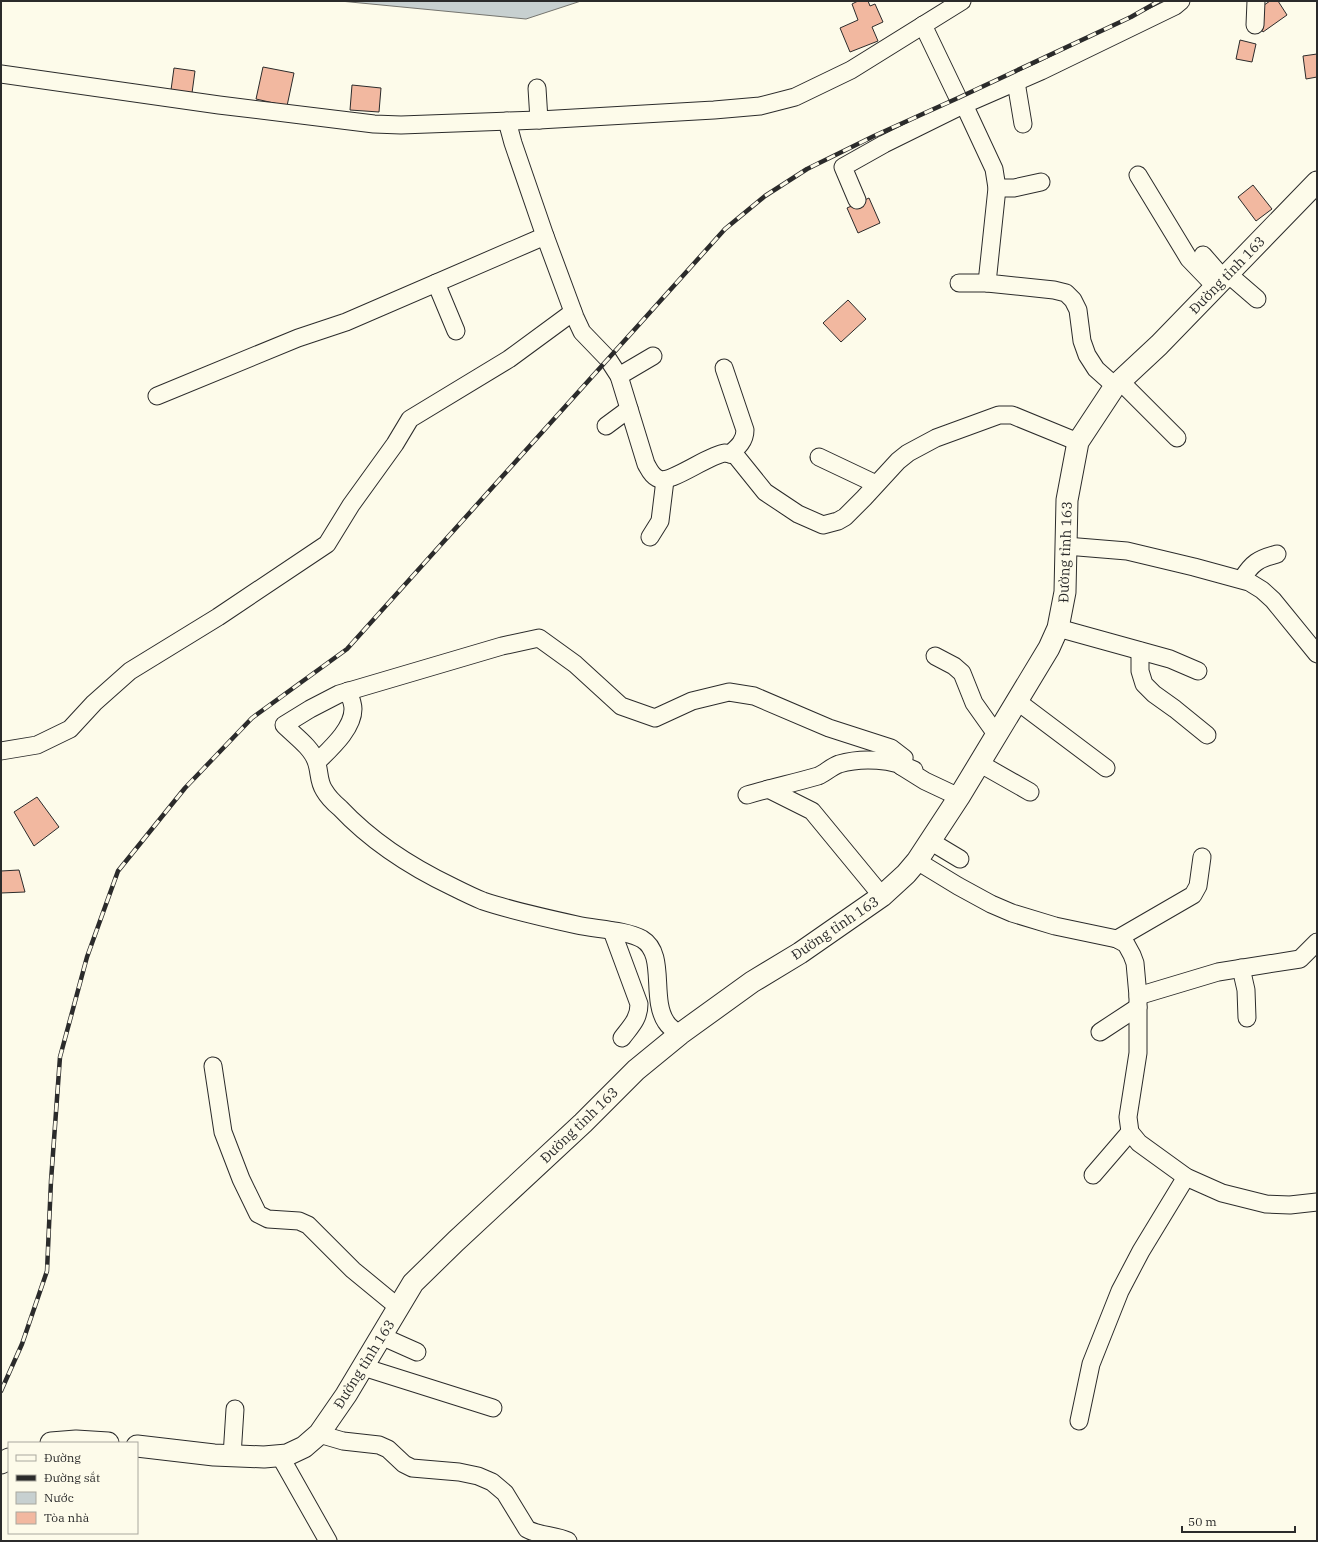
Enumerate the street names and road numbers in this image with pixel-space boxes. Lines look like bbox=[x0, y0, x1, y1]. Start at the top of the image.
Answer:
street label: Đường tỉnh 163 bbox=[1185, 232, 1269, 318]
street label: Đường tỉnh 163 bbox=[1054, 501, 1076, 603]
street label: Đường tỉnh 163 bbox=[788, 892, 882, 964]
street label: Đường tỉnh 163 bbox=[536, 1083, 622, 1167]
street label: Đường tỉnh 163 bbox=[329, 1316, 399, 1412]

